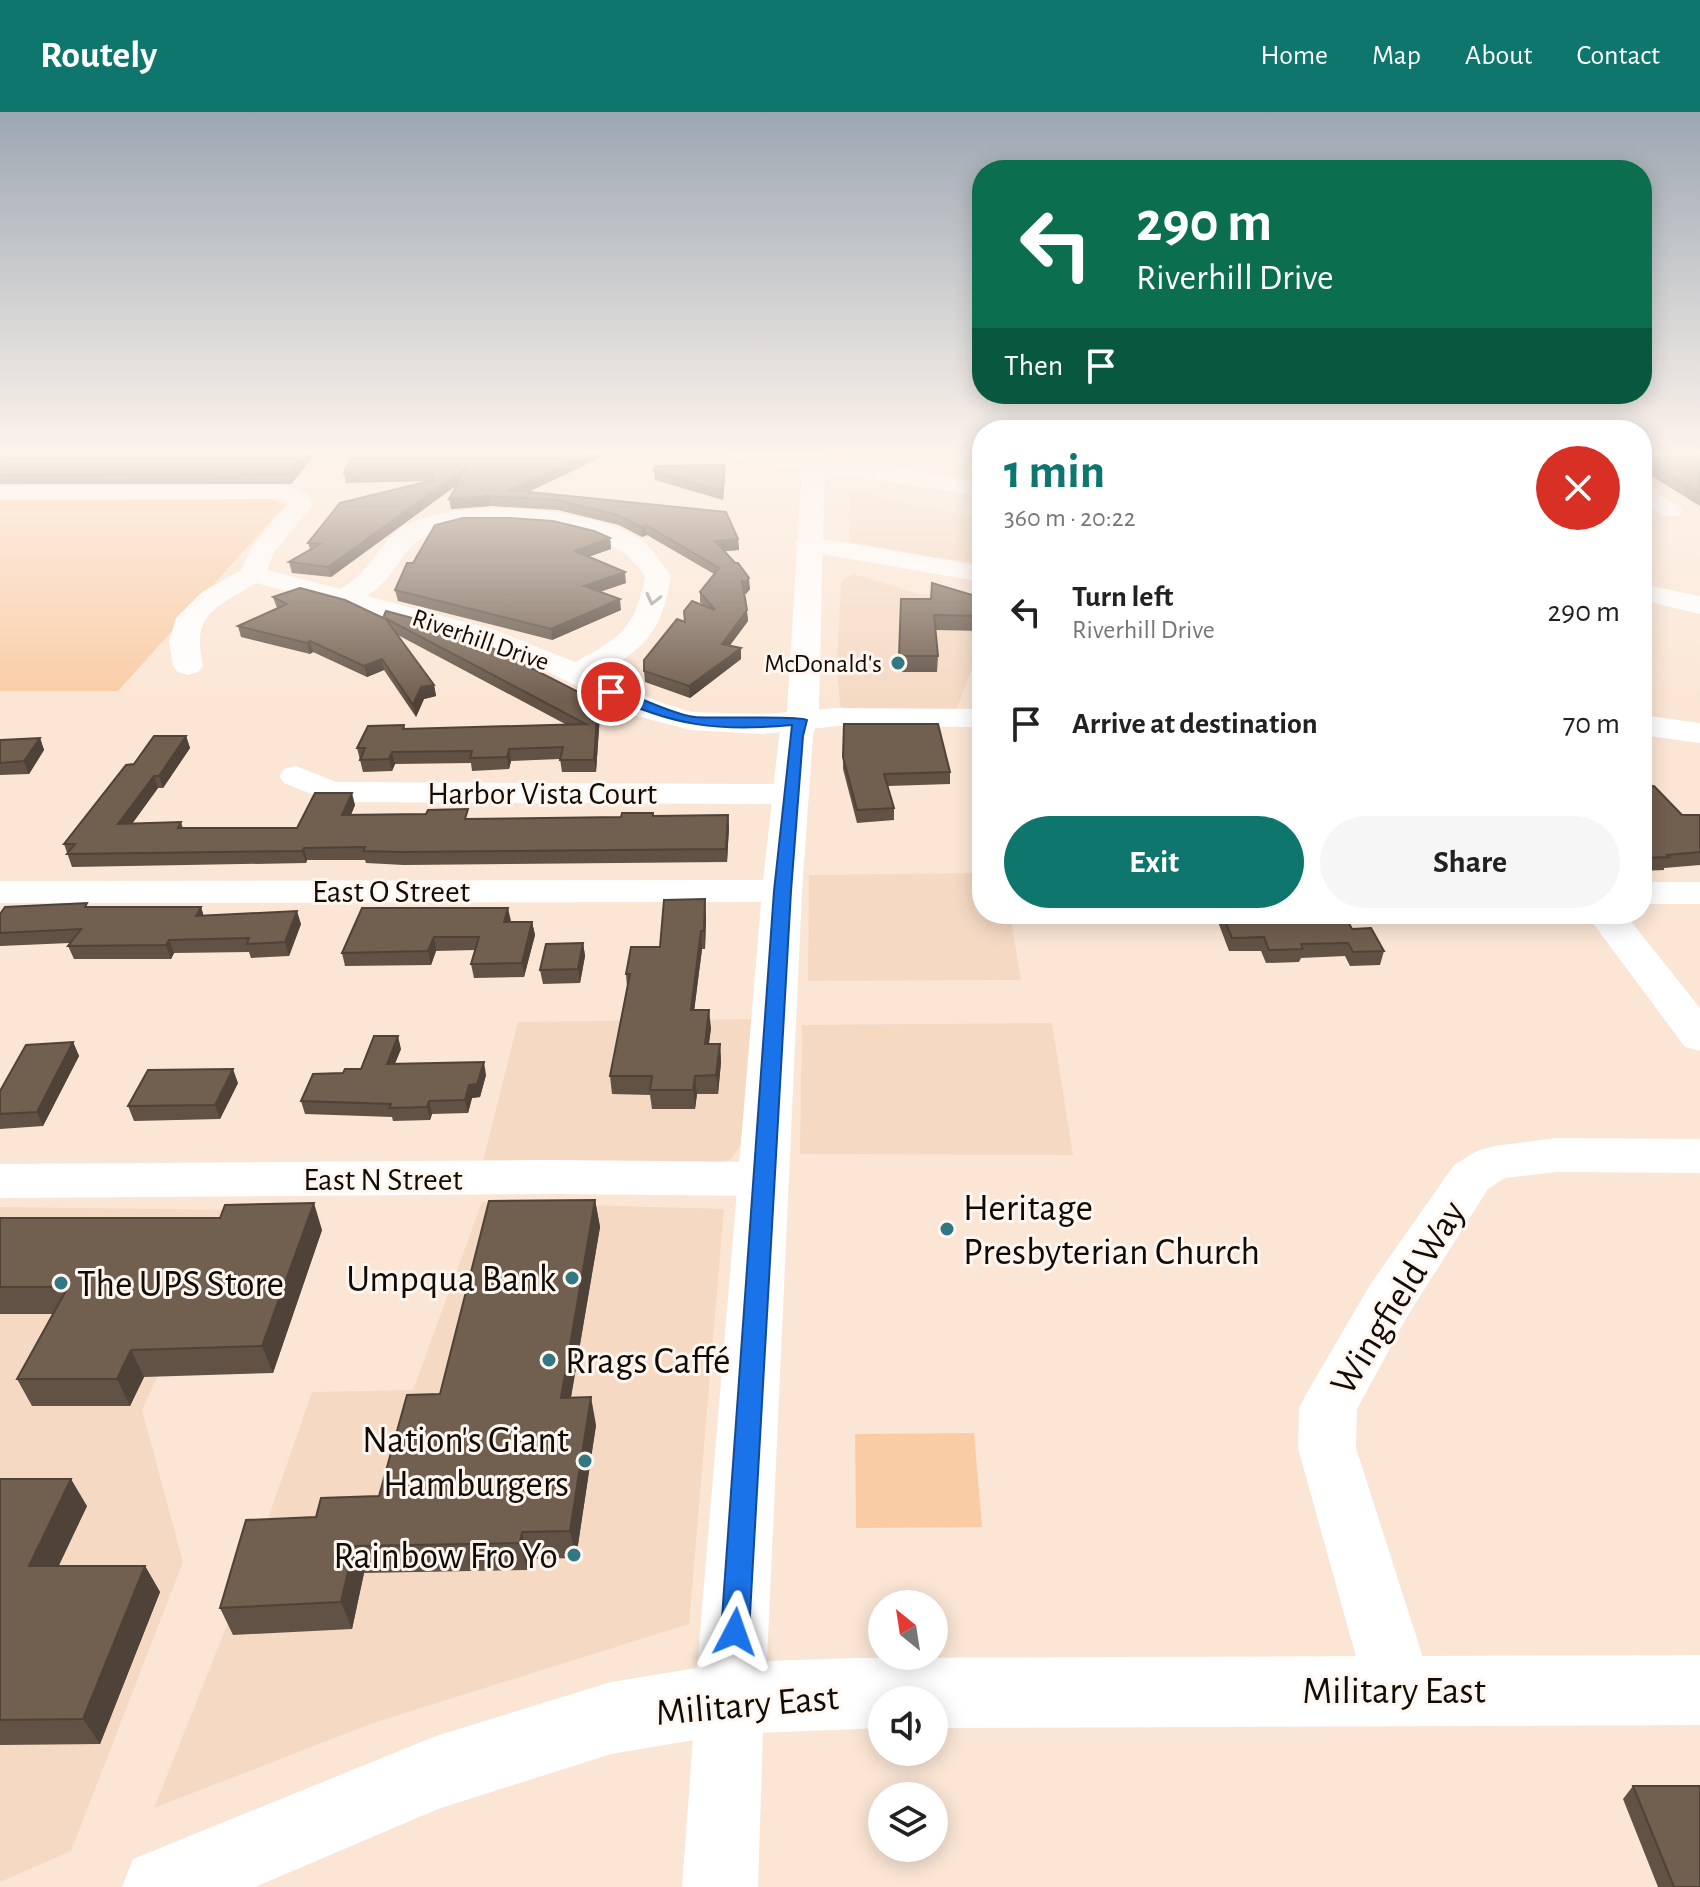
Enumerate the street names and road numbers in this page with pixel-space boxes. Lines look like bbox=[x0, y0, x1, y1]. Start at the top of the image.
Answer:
street label: Riverhill Drive bbox=[409, 604, 552, 675]
street label: Harbor Vista Court bbox=[427, 778, 657, 810]
street label: East O Street bbox=[312, 876, 470, 908]
street label: East N Street bbox=[303, 1164, 463, 1196]
street label: Wingfield Way bbox=[1324, 1195, 1473, 1402]
street label: Military East bbox=[1302, 1673, 1486, 1711]
street label: Military East bbox=[654, 1679, 840, 1733]

